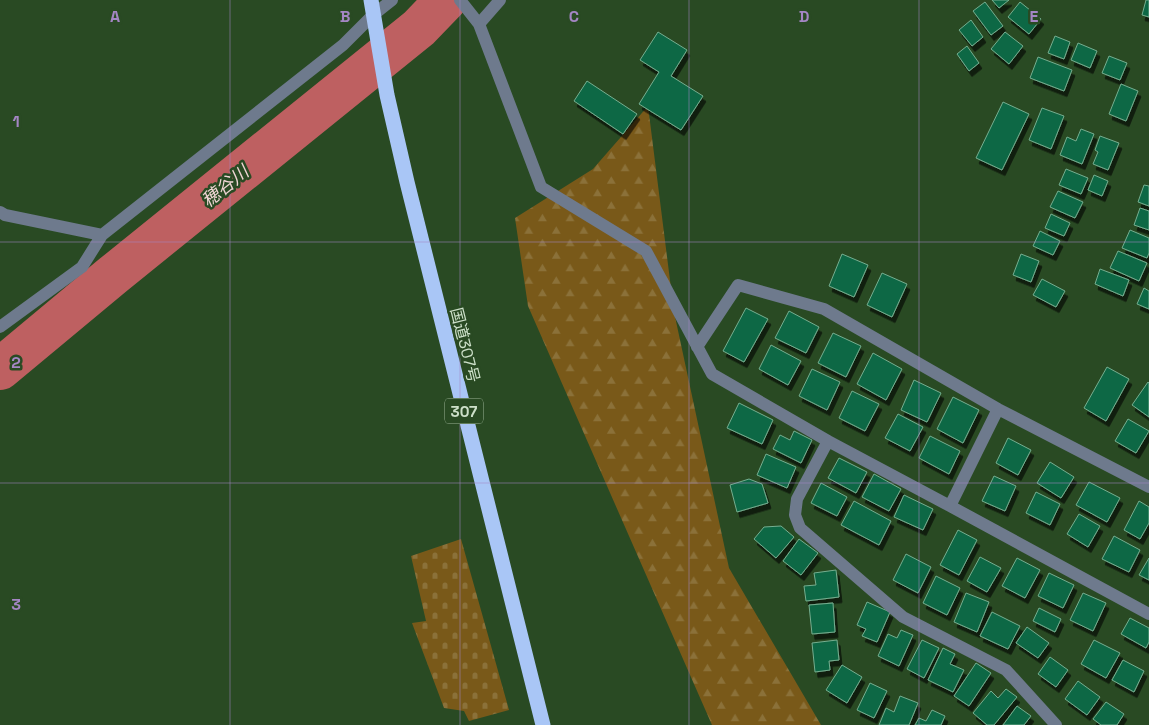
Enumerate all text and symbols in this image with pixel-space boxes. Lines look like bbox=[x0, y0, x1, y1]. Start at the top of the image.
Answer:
text: A bbox=[110, 6, 120, 27]
text: B bbox=[340, 6, 350, 27]
text: C bbox=[569, 6, 579, 27]
text: D bbox=[799, 6, 809, 27]
text: E bbox=[1030, 6, 1039, 27]
text: 1 bbox=[12, 111, 20, 132]
water label: 穂谷川 bbox=[197, 159, 255, 212]
street label: 国道307号 bbox=[446, 305, 484, 385]
text: 2 bbox=[11, 352, 21, 373]
road number: 307 bbox=[445, 398, 483, 424]
text: 3 bbox=[11, 594, 21, 615]

